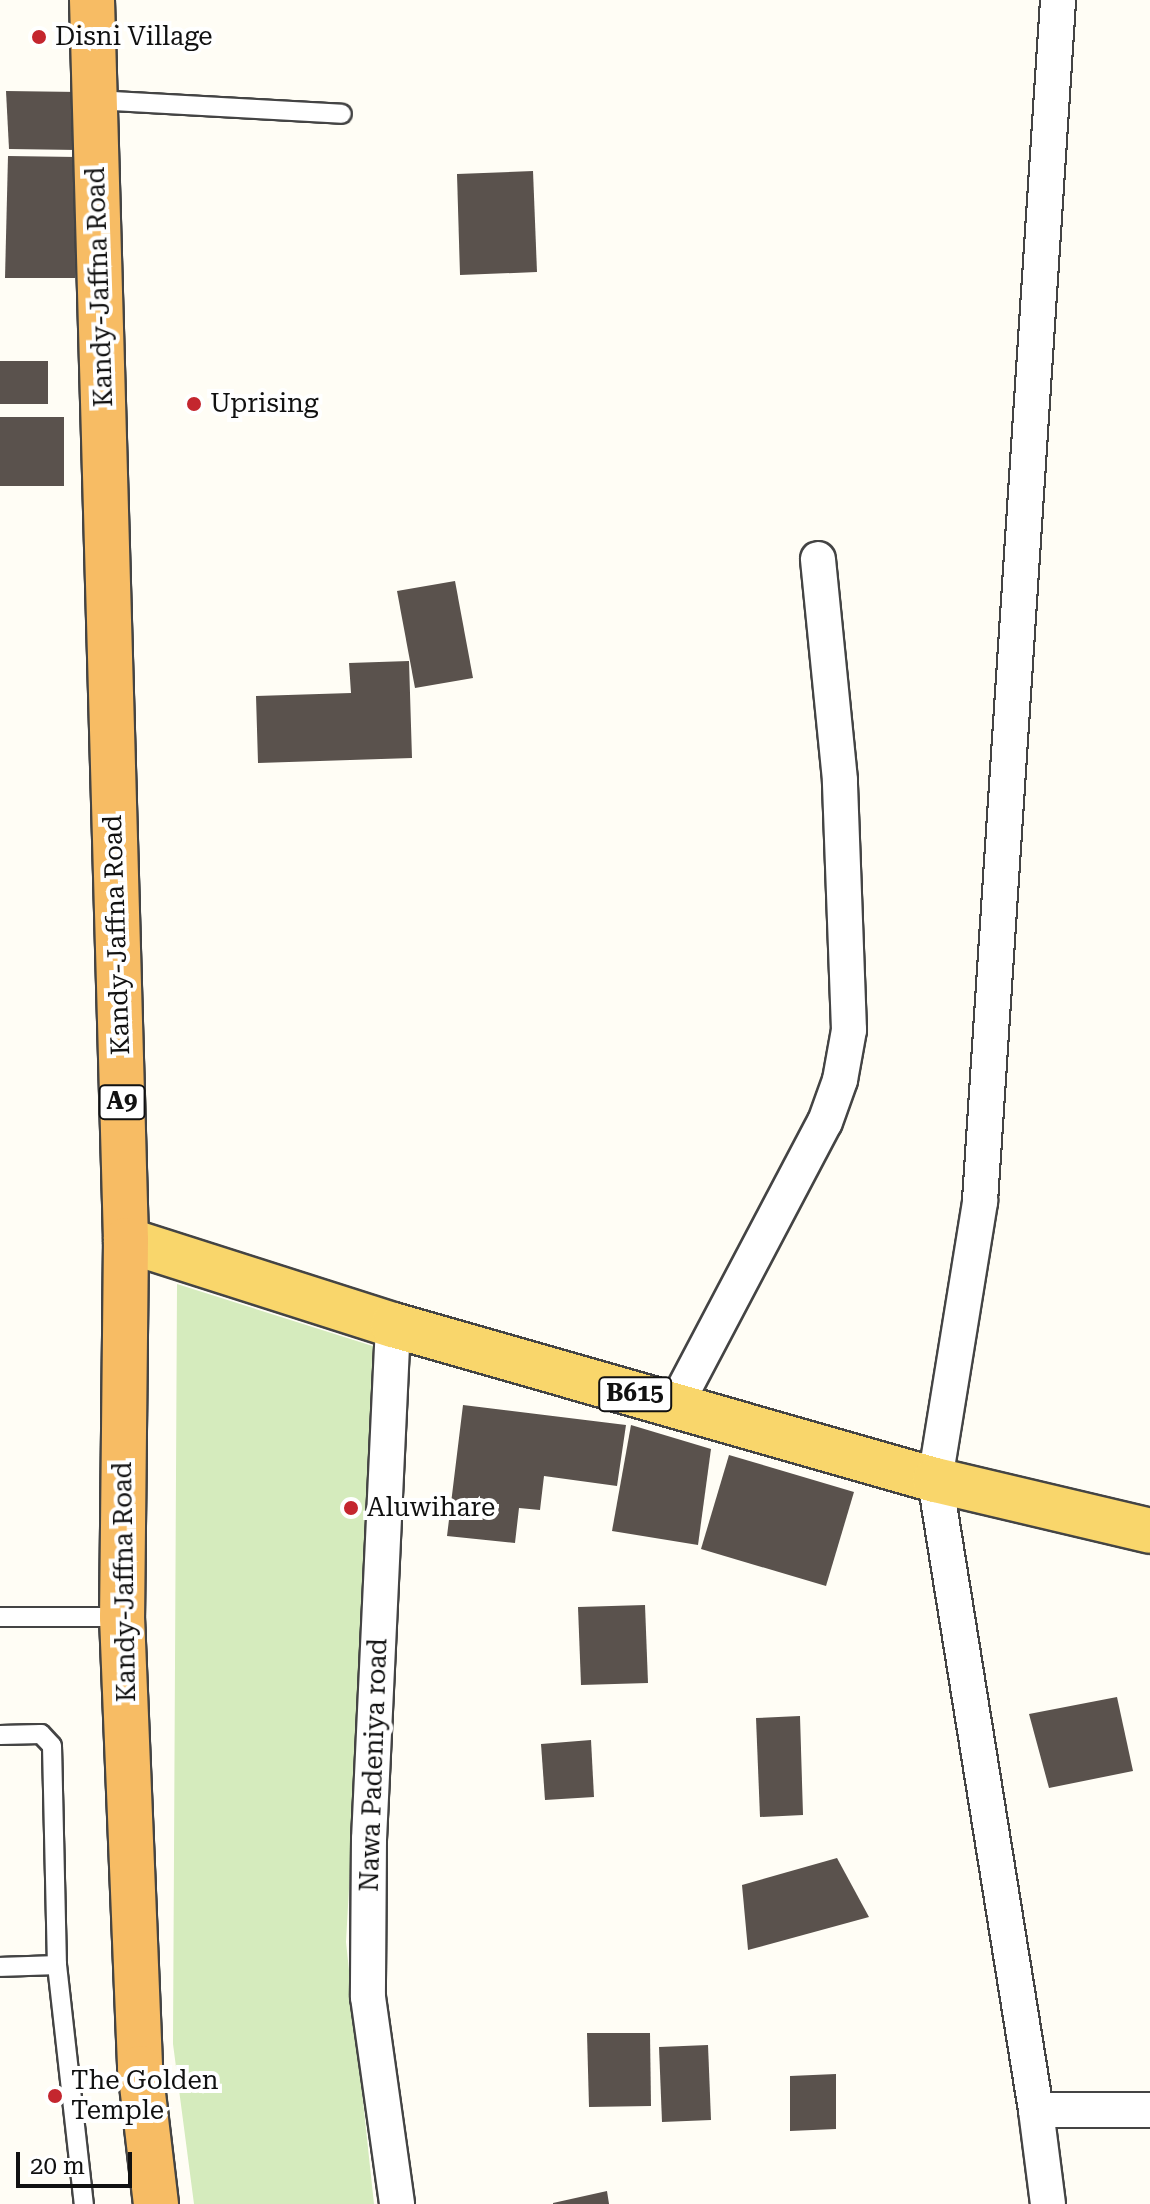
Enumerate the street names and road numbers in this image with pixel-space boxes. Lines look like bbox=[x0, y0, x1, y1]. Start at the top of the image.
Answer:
street label: Kandy-Jaffna Road bbox=[80, 166, 120, 408]
street label: Kandy-Jaffna Road bbox=[97, 814, 137, 1056]
road number: A9 bbox=[98, 1082, 146, 1122]
road number: B615 bbox=[597, 1374, 673, 1414]
street label: Kandy-Jaffna Road bbox=[107, 1462, 143, 1702]
street label: Nawa Padeniya road bbox=[354, 1638, 394, 1892]

